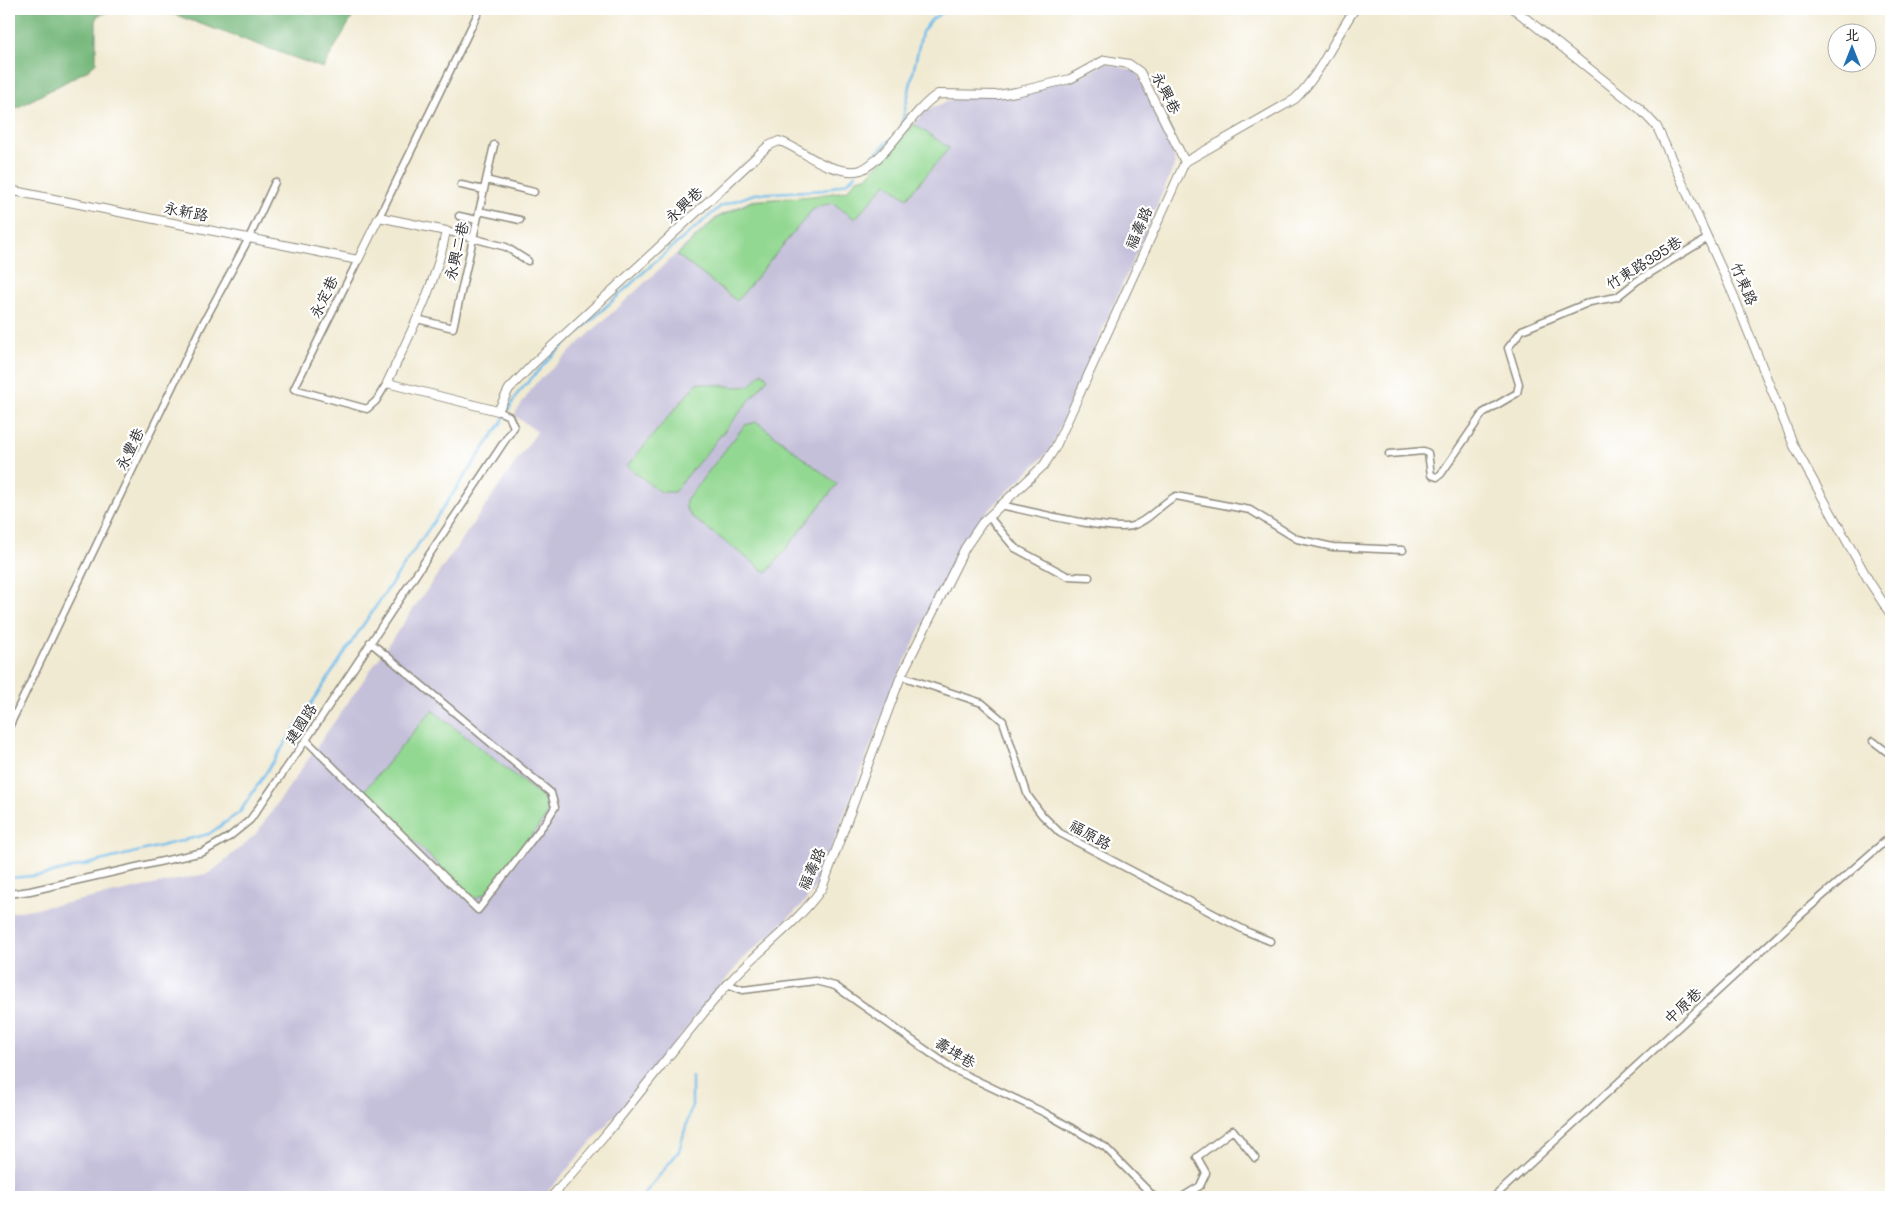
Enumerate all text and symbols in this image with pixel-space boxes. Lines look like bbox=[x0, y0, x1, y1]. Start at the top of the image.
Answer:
north arrow bbox=[1828, 22, 1878, 72]
text: 北 bbox=[1845, 25, 1859, 44]
street label: 永興巷 bbox=[1148, 68, 1186, 117]
street label: 永興巷 bbox=[660, 182, 707, 227]
street label: 永新路 bbox=[162, 197, 210, 225]
street label: 福壽路 bbox=[1120, 203, 1156, 252]
street label: 永興二巷 bbox=[440, 219, 473, 282]
street label: 竹東路395巷 bbox=[1602, 231, 1685, 294]
street label: 竹東路 bbox=[1727, 259, 1763, 308]
street label: 永定巷 bbox=[304, 272, 342, 321]
street label: 永豐巷 bbox=[110, 424, 148, 473]
street label: 建國路 bbox=[280, 699, 321, 748]
street label: 福原路 bbox=[1066, 814, 1115, 854]
street label: 福壽路 bbox=[793, 844, 829, 893]
street label: 中原巷 bbox=[1659, 983, 1706, 1028]
street label: 壽埤巷 bbox=[931, 1032, 980, 1072]

